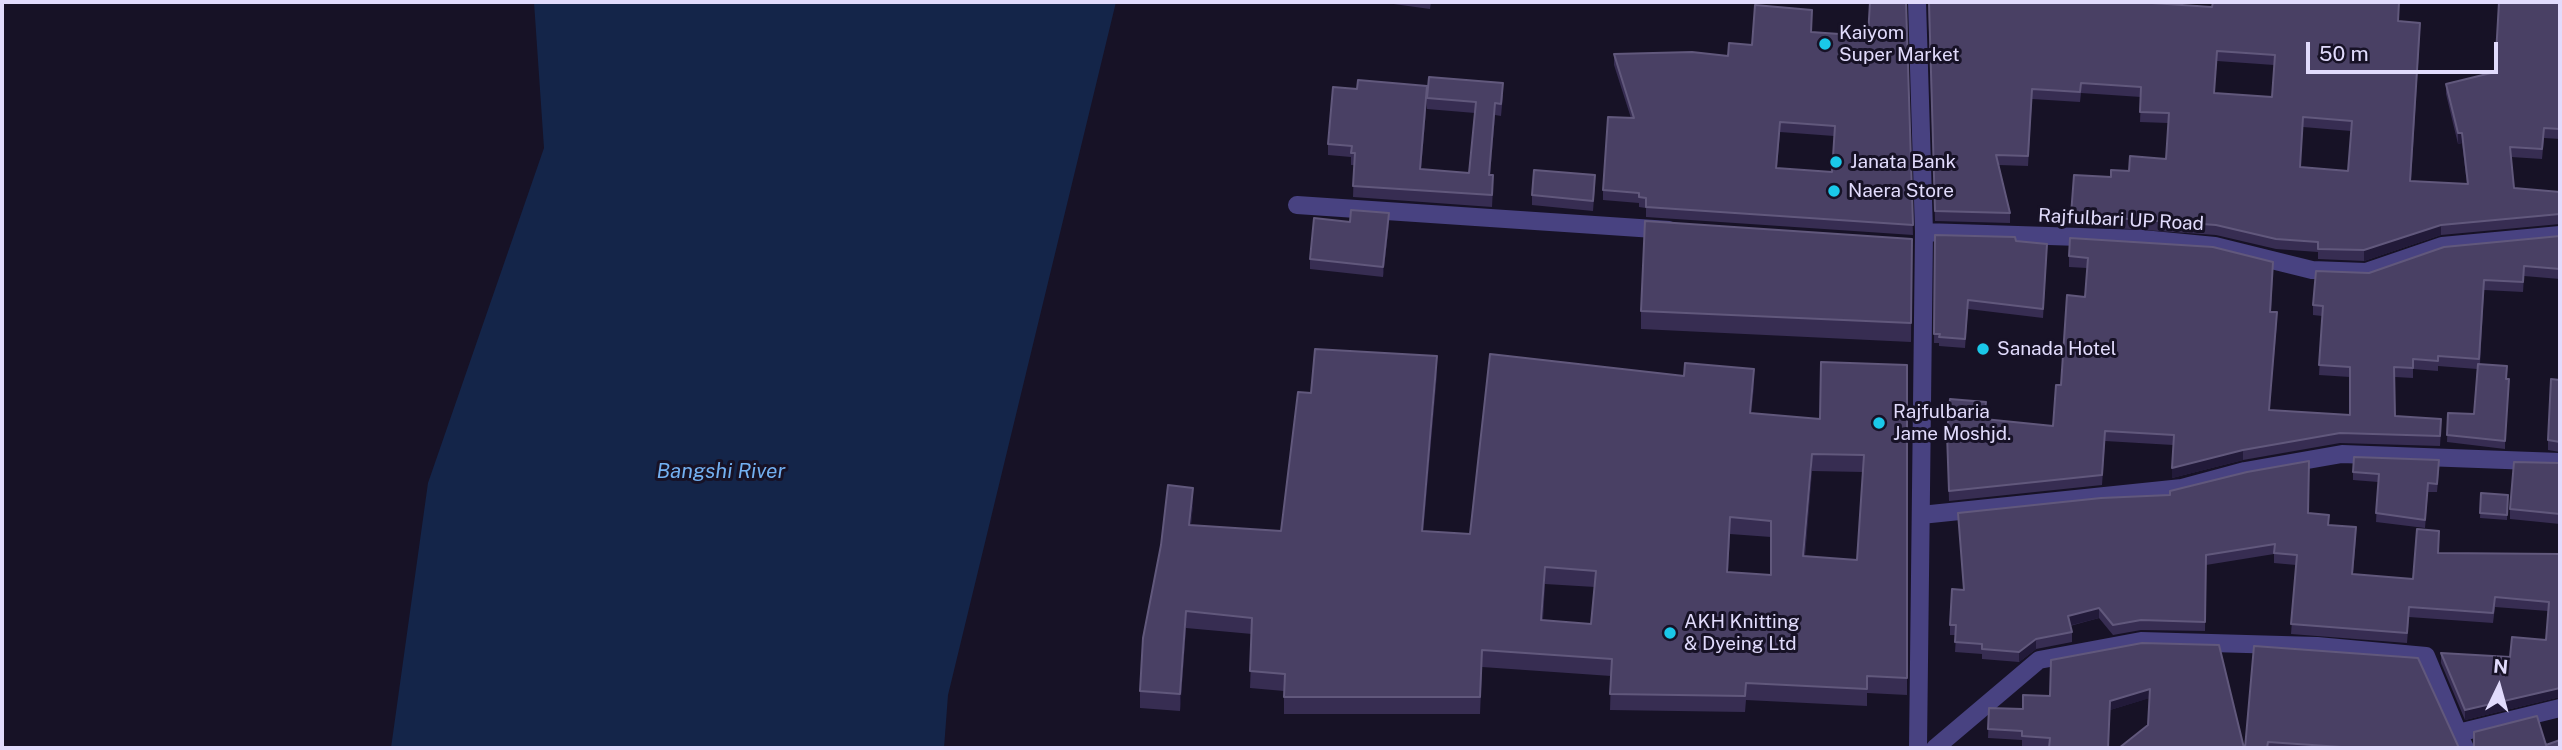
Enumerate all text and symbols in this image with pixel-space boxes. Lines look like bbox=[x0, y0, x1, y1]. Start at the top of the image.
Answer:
place label: Kaiyom Super Market bbox=[1839, 22, 1960, 66]
scale bar bbox=[2310, 28, 2502, 72]
marker: Kaiyom Super Market bbox=[1817, 36, 1833, 52]
text: 50 m bbox=[2319, 41, 2369, 66]
place label: Janata Bank bbox=[1850, 151, 1956, 173]
marker: Janata Bank bbox=[1828, 154, 1844, 170]
place label: Naera Store bbox=[1848, 180, 1954, 202]
marker: Naera Store bbox=[1826, 183, 1842, 199]
street label: Rajfulbari UP Road bbox=[2038, 204, 2204, 236]
place label: Sanada Hotel bbox=[1997, 338, 2116, 360]
marker: Sanada Hotel bbox=[1975, 341, 1991, 357]
place label: Rajfulbaria Jame Moshjd. bbox=[1893, 401, 2011, 445]
marker: Rajfulbaria Jame Moshjd. bbox=[1871, 415, 1887, 431]
water label: Bangshi River bbox=[657, 459, 785, 485]
place label: AKH Knitting & Dyeing Ltd bbox=[1684, 611, 1800, 655]
marker: AKH Knitting & Dyeing Ltd bbox=[1662, 625, 1678, 641]
north arrow bbox=[2464, 652, 2534, 722]
text: N bbox=[2492, 654, 2509, 678]

